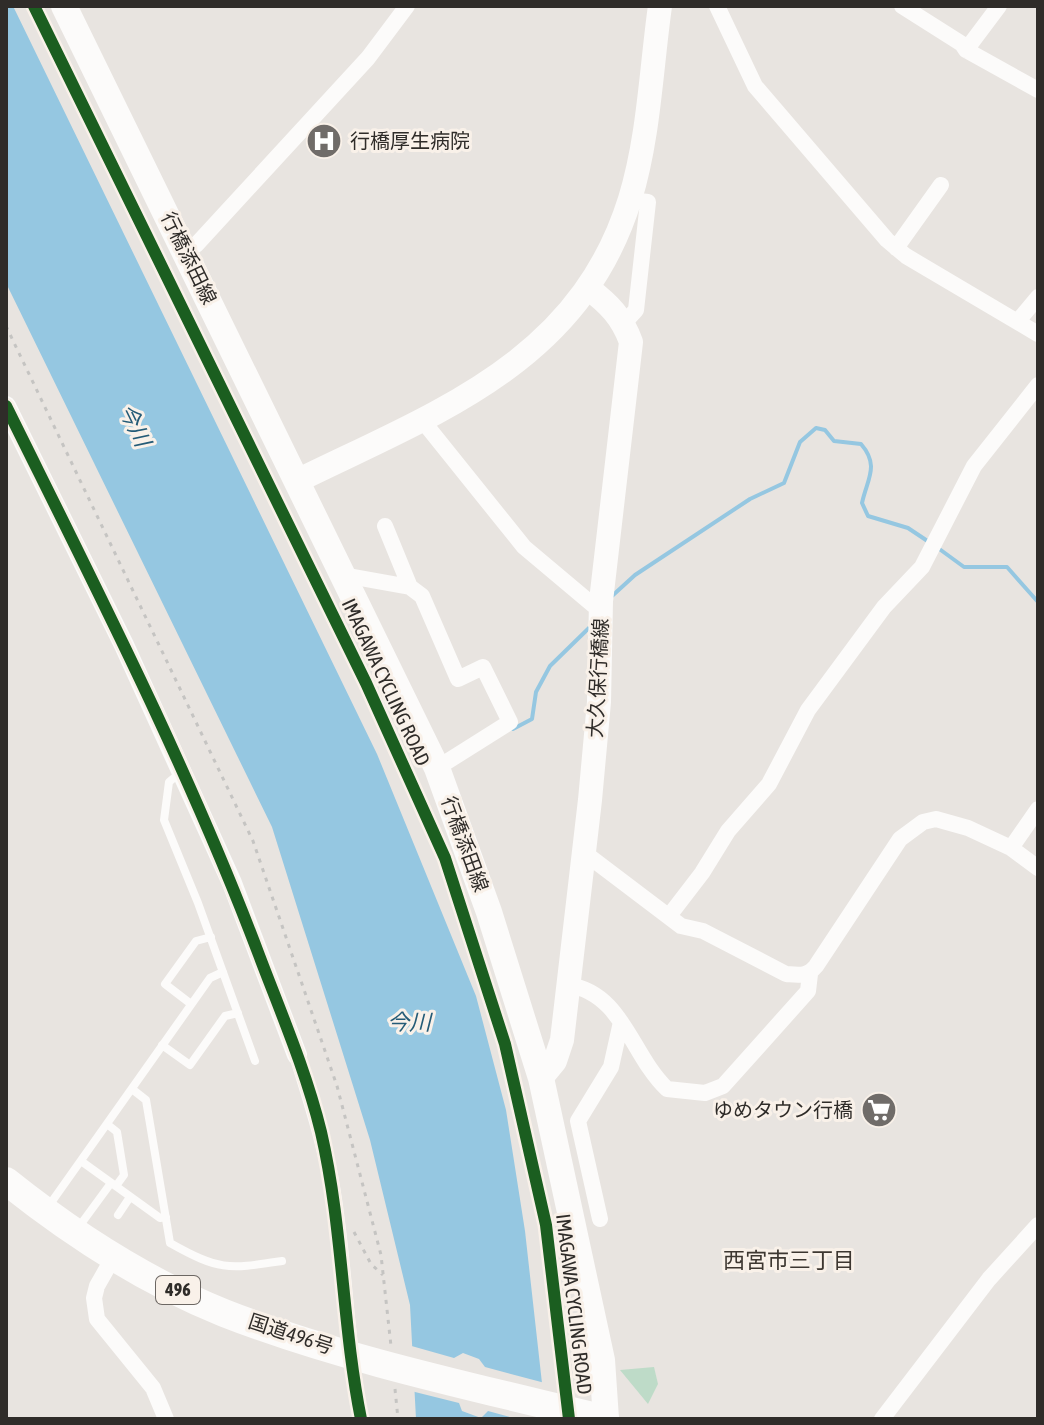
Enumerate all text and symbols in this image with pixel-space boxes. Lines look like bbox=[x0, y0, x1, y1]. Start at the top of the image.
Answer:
hospital icon: 行橋厚生病院 bbox=[305, 122, 343, 160]
place label: 行橋厚生病院 bbox=[350, 129, 470, 152]
street label: 行橋添田線 bbox=[157, 208, 222, 308]
water label: 今川 bbox=[114, 400, 157, 452]
street label: IMAGAWA CYCLING ROAD bbox=[338, 595, 435, 769]
street label: 大久保行橋線 bbox=[583, 617, 612, 738]
street label: 行橋添田線 bbox=[438, 793, 493, 895]
water label: 今川 bbox=[387, 1009, 433, 1035]
supermarket icon: ゆめタウン行橋 bbox=[860, 1091, 898, 1129]
place label: ゆめタウン行橋 bbox=[713, 1098, 853, 1121]
street label: IMAGAWA CYCLING ROAD bbox=[552, 1212, 597, 1396]
district label: 西宮市三丁目 bbox=[723, 1247, 855, 1273]
road number: 496 bbox=[156, 1276, 200, 1304]
street label: 国道496号 bbox=[246, 1309, 337, 1358]

